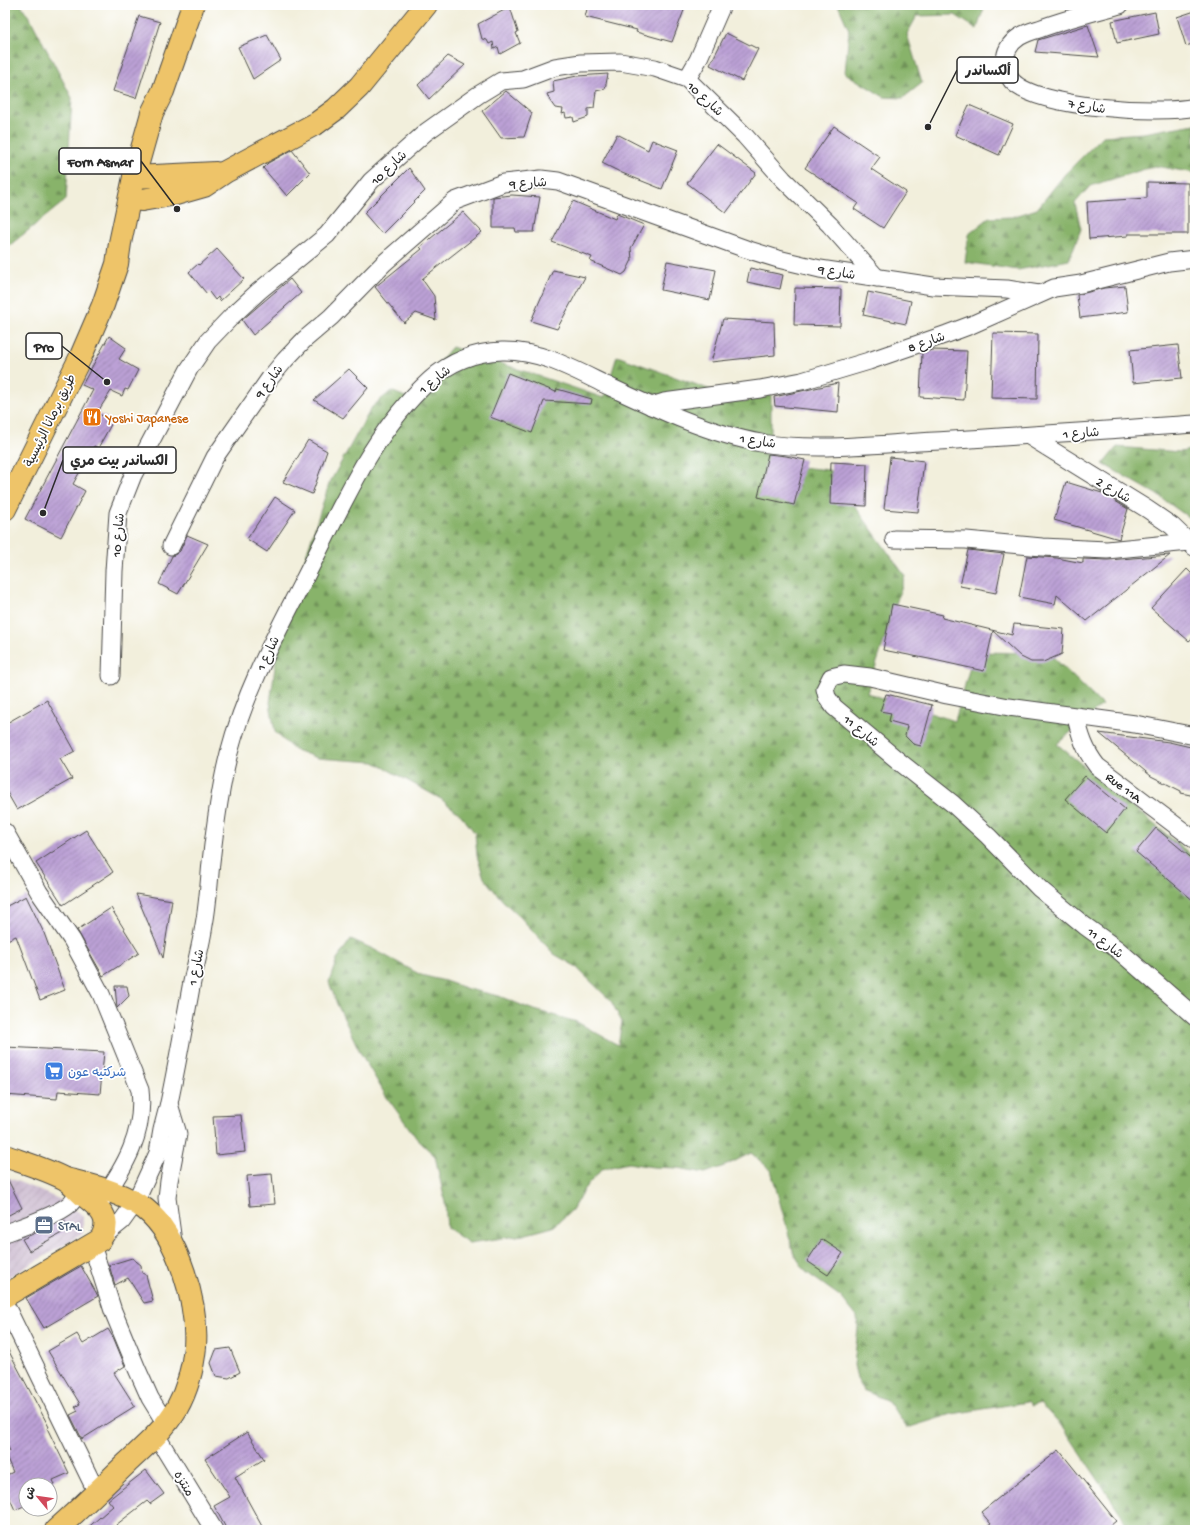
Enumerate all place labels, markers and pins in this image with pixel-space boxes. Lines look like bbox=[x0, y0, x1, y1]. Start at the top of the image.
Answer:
callout: ألكساندر bbox=[957, 57, 1018, 83]
callout: Forn Asmar bbox=[59, 148, 141, 174]
callout: Pro bbox=[26, 333, 62, 359]
restaurant icon: Yoshi Japanese bbox=[81, 406, 103, 428]
place label: Yoshi Japanese bbox=[105, 412, 189, 427]
callout: الكساندر بيت مري bbox=[63, 447, 176, 473]
supermarket icon: شركتيه عون bbox=[43, 1060, 65, 1082]
place label: شركتيه عون bbox=[68, 1066, 126, 1081]
office icon: STAL bbox=[33, 1214, 55, 1236]
place label: STAL bbox=[58, 1220, 83, 1235]

